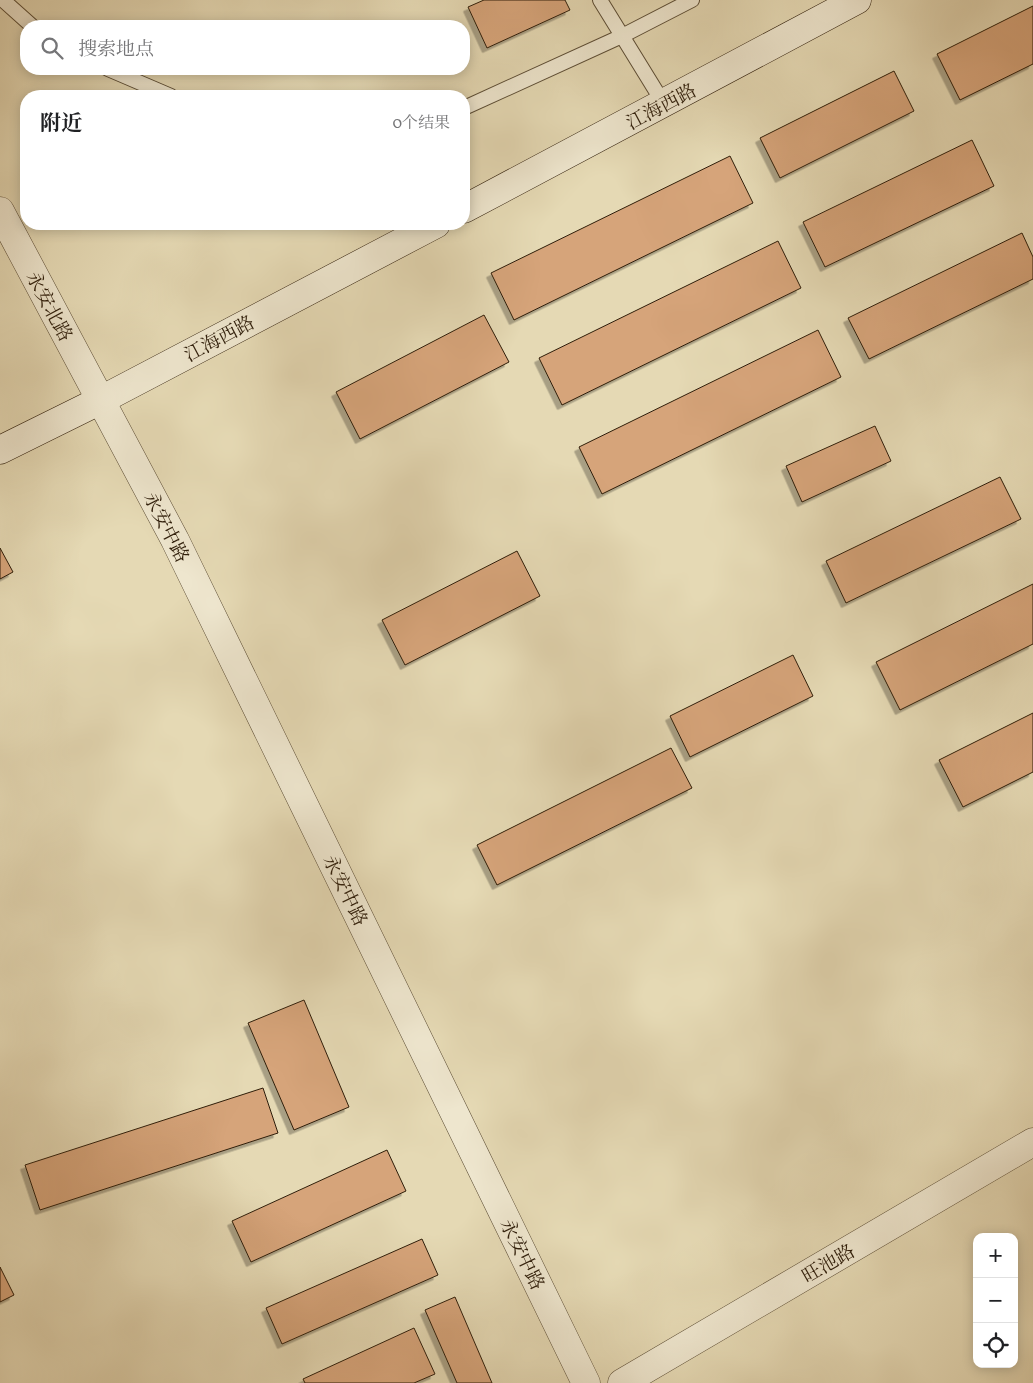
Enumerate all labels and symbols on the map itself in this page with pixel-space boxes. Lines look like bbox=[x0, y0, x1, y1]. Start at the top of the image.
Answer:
street label: 江海西路 bbox=[622, 78, 702, 137]
street label: 永安北路 bbox=[19, 267, 78, 347]
street label: 江海西路 bbox=[180, 310, 260, 369]
street label: 永安中路 bbox=[136, 488, 194, 568]
street label: 永安中路 bbox=[316, 851, 373, 931]
street label: 永安中路 bbox=[493, 1215, 550, 1295]
street label: 旺池路 bbox=[798, 1239, 860, 1290]

